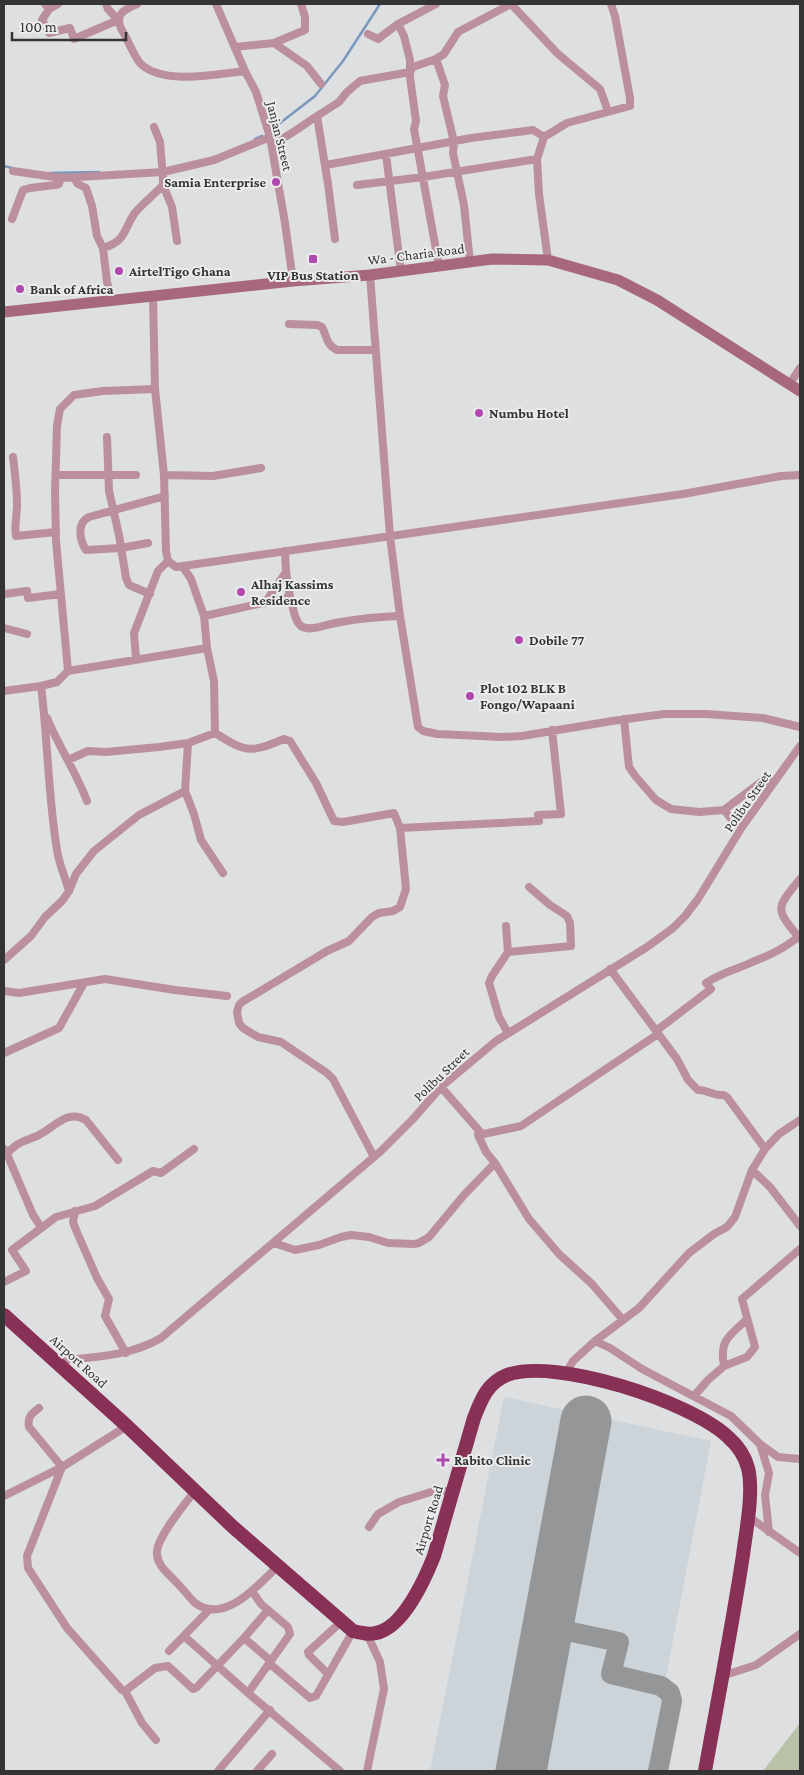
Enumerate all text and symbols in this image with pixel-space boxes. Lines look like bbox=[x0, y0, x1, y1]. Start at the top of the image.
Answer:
scale bar bbox=[12, 10, 126, 42]
text: 100 m bbox=[20, 19, 57, 35]
street label: Janjan Street bbox=[262, 98, 296, 173]
place label: Samia Enterprise bbox=[164, 174, 266, 190]
marker: Samia Enterprise bbox=[270, 176, 282, 188]
street label: Wa - Charia Road bbox=[367, 240, 466, 268]
marker: VIP Bus Station bbox=[307, 253, 319, 265]
place label: AirtelTigo Ghana bbox=[128, 263, 231, 279]
marker: AirtelTigo Ghana bbox=[113, 265, 125, 277]
place label: VIP Bus Station bbox=[266, 267, 359, 283]
place label: Bank of Africa bbox=[30, 281, 114, 297]
marker: Bank of Africa bbox=[14, 283, 26, 295]
place label: Numbu Hotel bbox=[489, 405, 569, 421]
marker: Numbu Hotel bbox=[473, 407, 485, 419]
place label: Alhaj Kassims Residence bbox=[250, 576, 334, 608]
marker: Alhaj Kassims Residence bbox=[235, 586, 247, 598]
place label: Dobile 77 bbox=[529, 632, 585, 648]
marker: Dobile 77 bbox=[513, 634, 525, 646]
place label: Plot 102 BLK B Fongo/Wapaani bbox=[480, 680, 575, 712]
marker: Plot 102 BLK B Fongo/Wapaani bbox=[464, 690, 476, 702]
street label: Polibu Street bbox=[720, 767, 774, 835]
street label: Polibu Street bbox=[410, 1043, 472, 1104]
street label: Airport Road bbox=[47, 1331, 111, 1391]
place label: Rabito Clinic bbox=[454, 1452, 531, 1468]
marker: Rabito Clinic bbox=[436, 1453, 450, 1467]
street label: Airport Road bbox=[410, 1483, 446, 1557]

